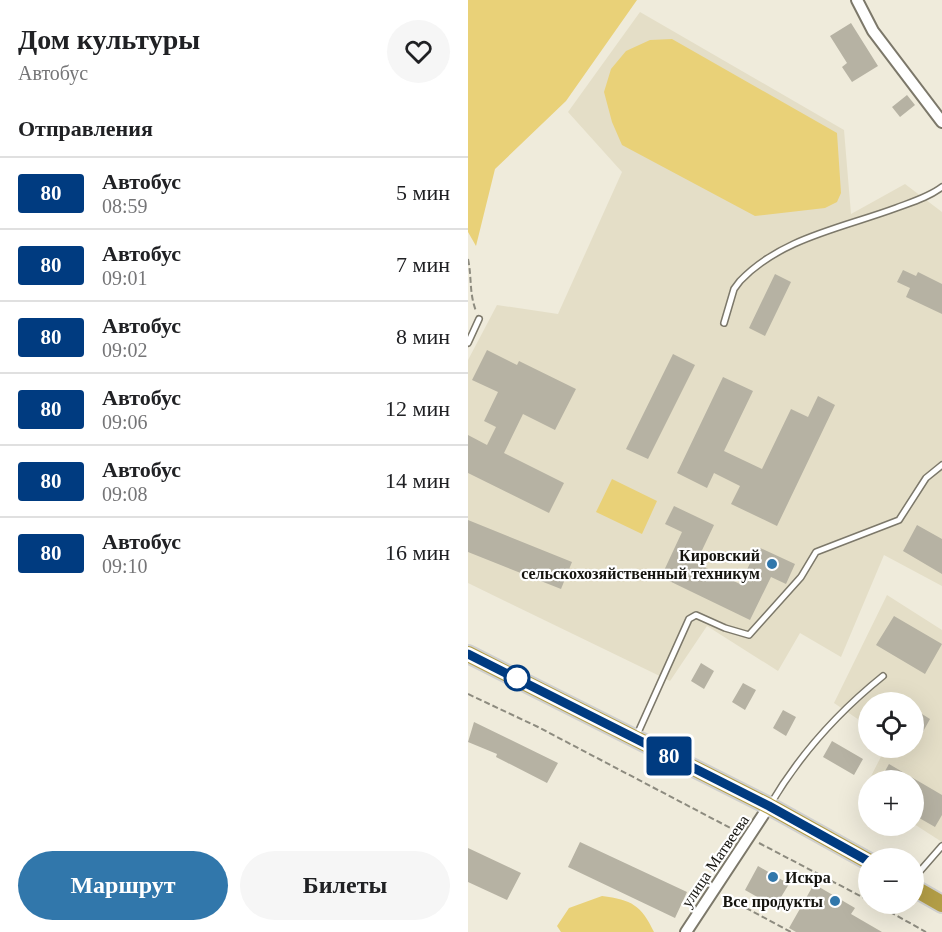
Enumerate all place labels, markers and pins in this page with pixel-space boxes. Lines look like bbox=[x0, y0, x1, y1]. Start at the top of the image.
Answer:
place label: Кировский сельскохозяйственный техникум bbox=[521, 547, 760, 583]
marker: Кировский сельскохозяйственный техникум bbox=[765, 557, 779, 571]
unlabelled marker bbox=[504, 665, 530, 691]
place label: Искра bbox=[785, 869, 831, 887]
marker: Искра bbox=[766, 870, 780, 884]
place label: Все продукты bbox=[723, 893, 824, 911]
marker: Все продукты bbox=[828, 894, 842, 908]

